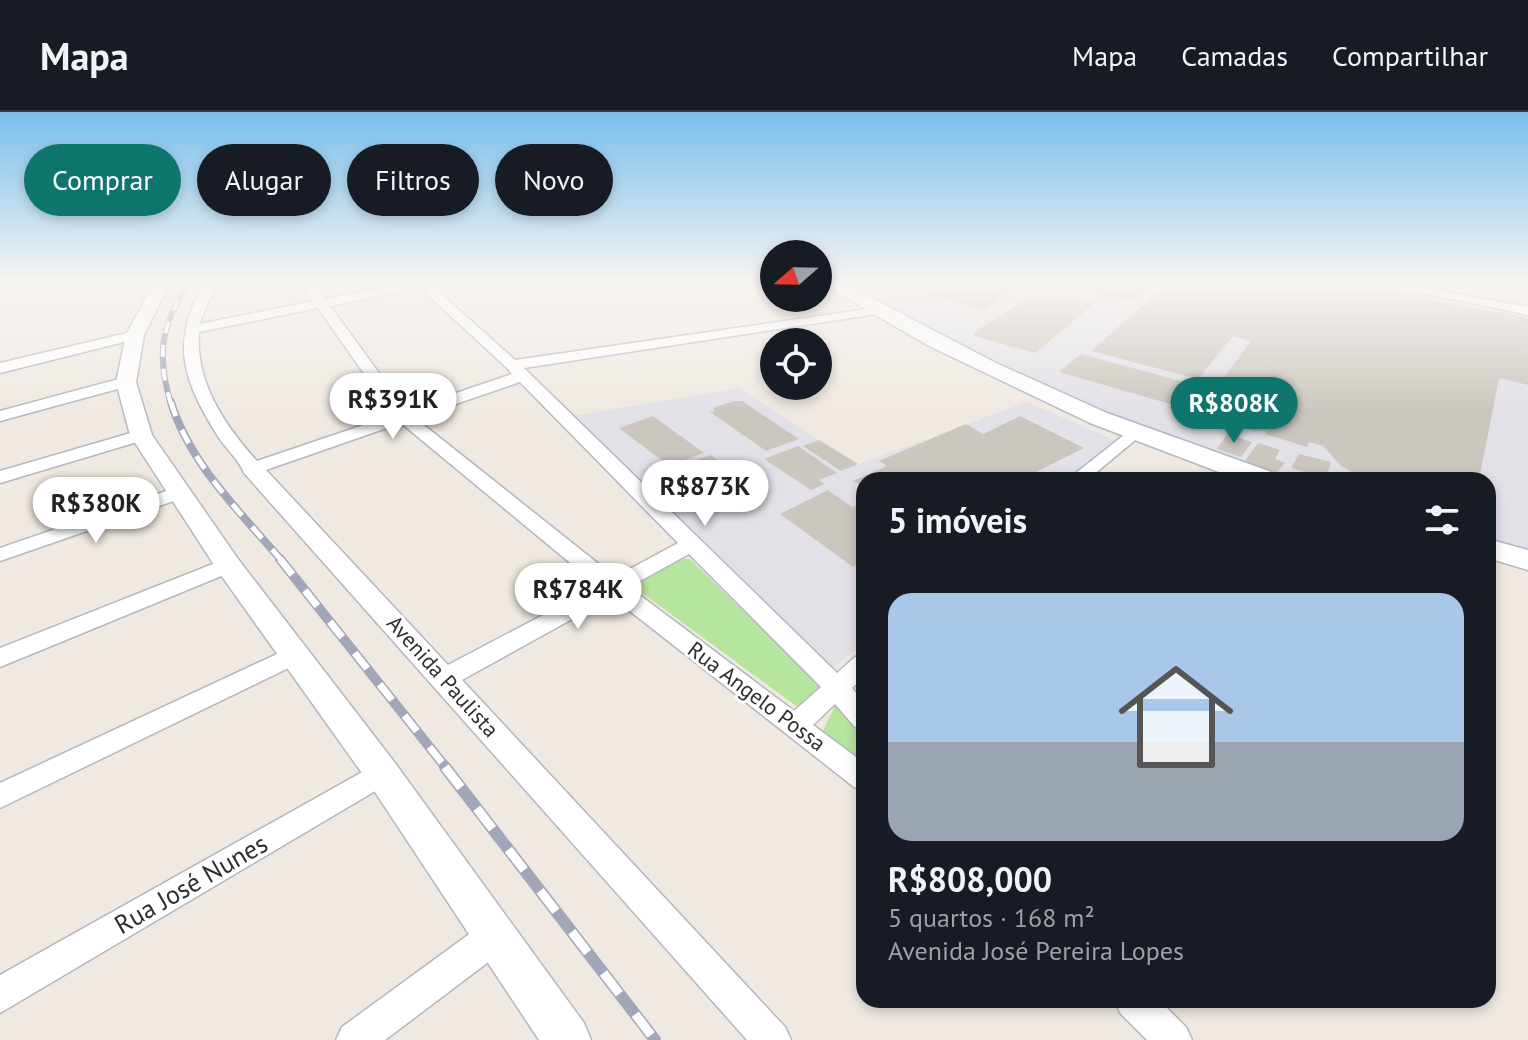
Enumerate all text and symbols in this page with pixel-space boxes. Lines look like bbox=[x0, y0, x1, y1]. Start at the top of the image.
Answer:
text: Mapa bbox=[40, 31, 129, 80]
text: Mapa bbox=[1072, 37, 1137, 74]
text: Camadas bbox=[1181, 37, 1288, 74]
text: Compartilhar bbox=[1332, 37, 1488, 74]
chip: Comprar bbox=[24, 144, 181, 216]
chip: Alugar bbox=[197, 144, 331, 216]
chip: Filtros bbox=[347, 144, 479, 216]
chip: Novo bbox=[495, 144, 613, 216]
north arrow bbox=[760, 240, 832, 312]
map controls bbox=[760, 240, 832, 400]
button: locate bbox=[760, 328, 832, 400]
pin: R$391K bbox=[328, 373, 458, 441]
pin: R$808K bbox=[1169, 377, 1299, 445]
text: R$391K bbox=[348, 382, 438, 415]
text: R$808K bbox=[1189, 386, 1279, 419]
pin: R$873K bbox=[640, 460, 770, 528]
text: R$873K bbox=[660, 469, 750, 502]
pin: R$380K bbox=[31, 477, 161, 545]
text: R$380K bbox=[51, 486, 141, 519]
text: 5 imóveis bbox=[888, 498, 1027, 542]
icon: filters bbox=[1420, 498, 1464, 542]
pin: R$784K bbox=[513, 563, 643, 631]
text: R$784K bbox=[533, 572, 623, 605]
street label: Avenida Paulista bbox=[381, 609, 505, 743]
street label: Rua Angelo Possa bbox=[682, 635, 832, 757]
icon: home bbox=[1104, 645, 1248, 789]
street label: Rua José Nunes bbox=[108, 826, 273, 941]
text: R$808,000 bbox=[888, 857, 1052, 901]
text: 5 quartos · 168 m² bbox=[888, 901, 1095, 934]
text: Avenida José Pereira Lopes bbox=[888, 934, 1184, 967]

